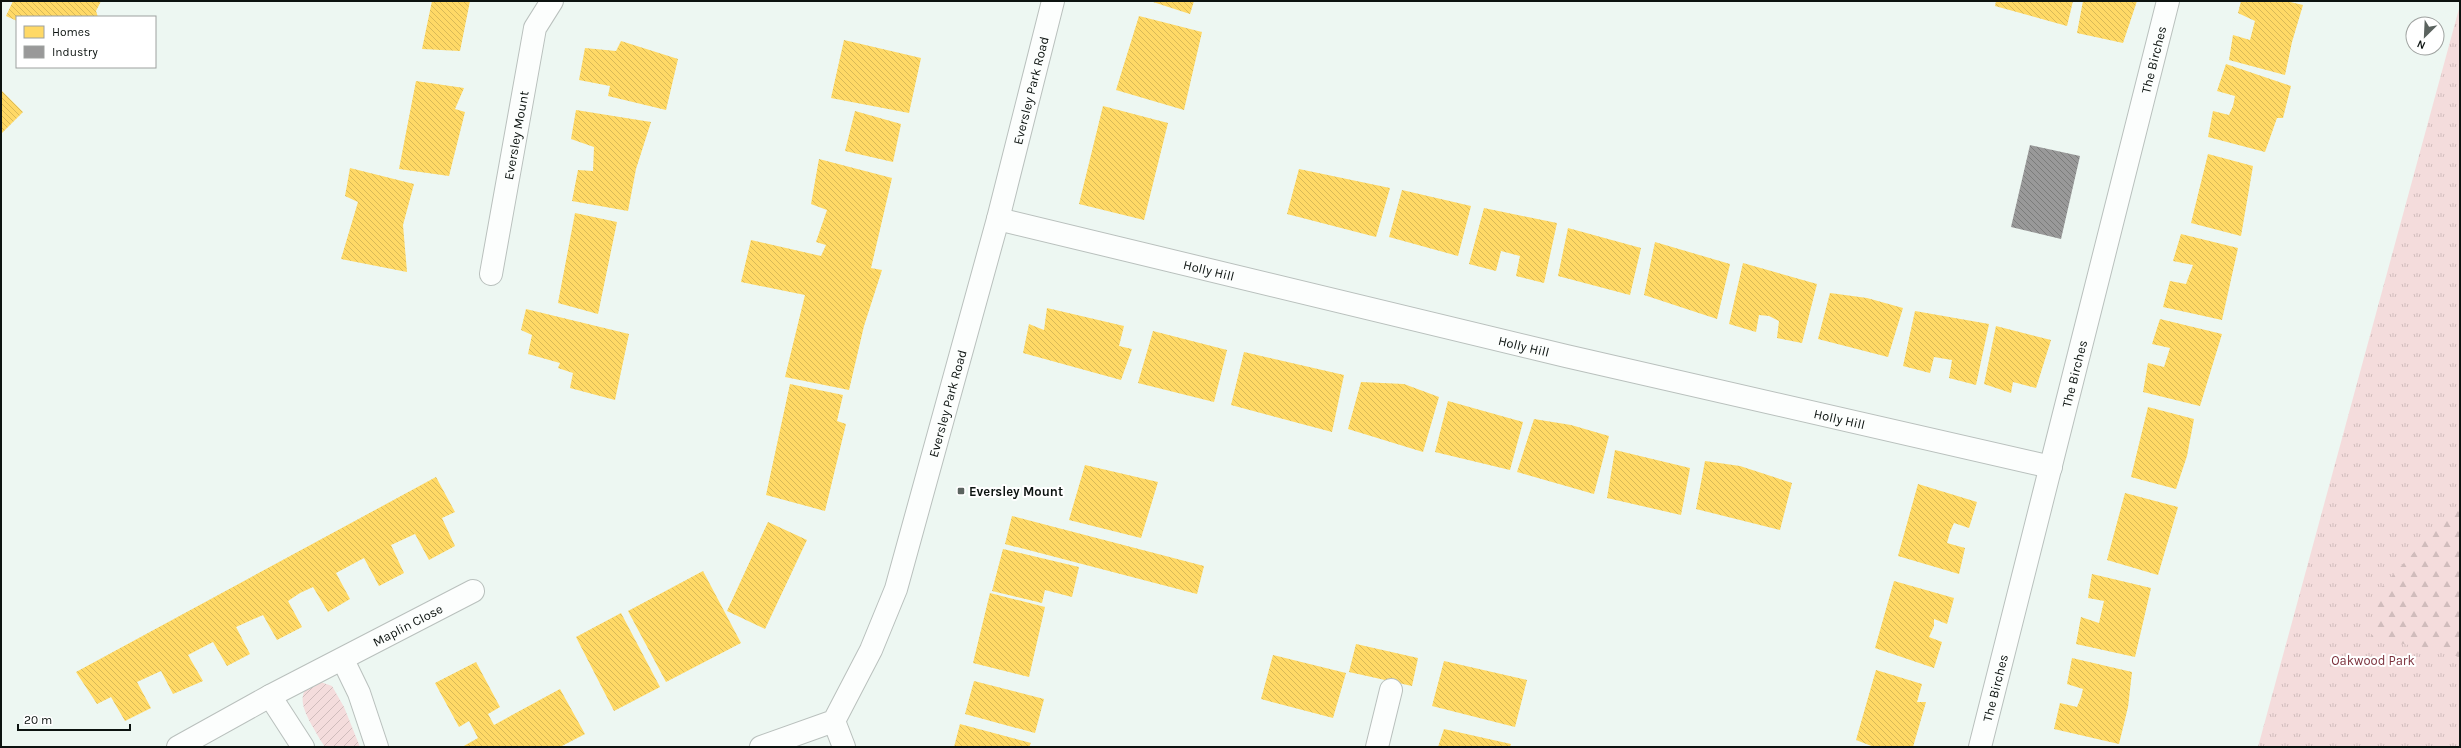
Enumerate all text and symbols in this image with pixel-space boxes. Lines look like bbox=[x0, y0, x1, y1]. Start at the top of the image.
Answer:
legend bbox=[16, 16, 156, 68]
north arrow bbox=[2405, 16, 2445, 56]
street label: The Birches bbox=[2138, 24, 2169, 95]
text: Homes bbox=[52, 25, 90, 39]
street label: Eversley Park Road bbox=[1010, 35, 1052, 146]
text: N bbox=[2415, 37, 2427, 52]
text: Industry bbox=[52, 45, 98, 59]
street label: Eversley Mount bbox=[501, 89, 532, 181]
street label: Holly Hill bbox=[1182, 257, 1236, 284]
street label: Holly Hill bbox=[1497, 333, 1551, 360]
street label: The Birches bbox=[2059, 338, 2090, 409]
street label: Eversley Park Road bbox=[926, 348, 970, 459]
street label: Holly Hill bbox=[1812, 406, 1867, 432]
place label: Eversley Mount bbox=[969, 484, 1063, 499]
marker: Eversley Mount bbox=[956, 486, 966, 496]
street label: Maplin Close bbox=[370, 601, 445, 650]
street label: The Birches bbox=[1980, 653, 2011, 723]
park label: Oakwood Park bbox=[2331, 653, 2415, 668]
scale bar bbox=[18, 706, 130, 732]
text: 20 m bbox=[24, 713, 52, 727]

